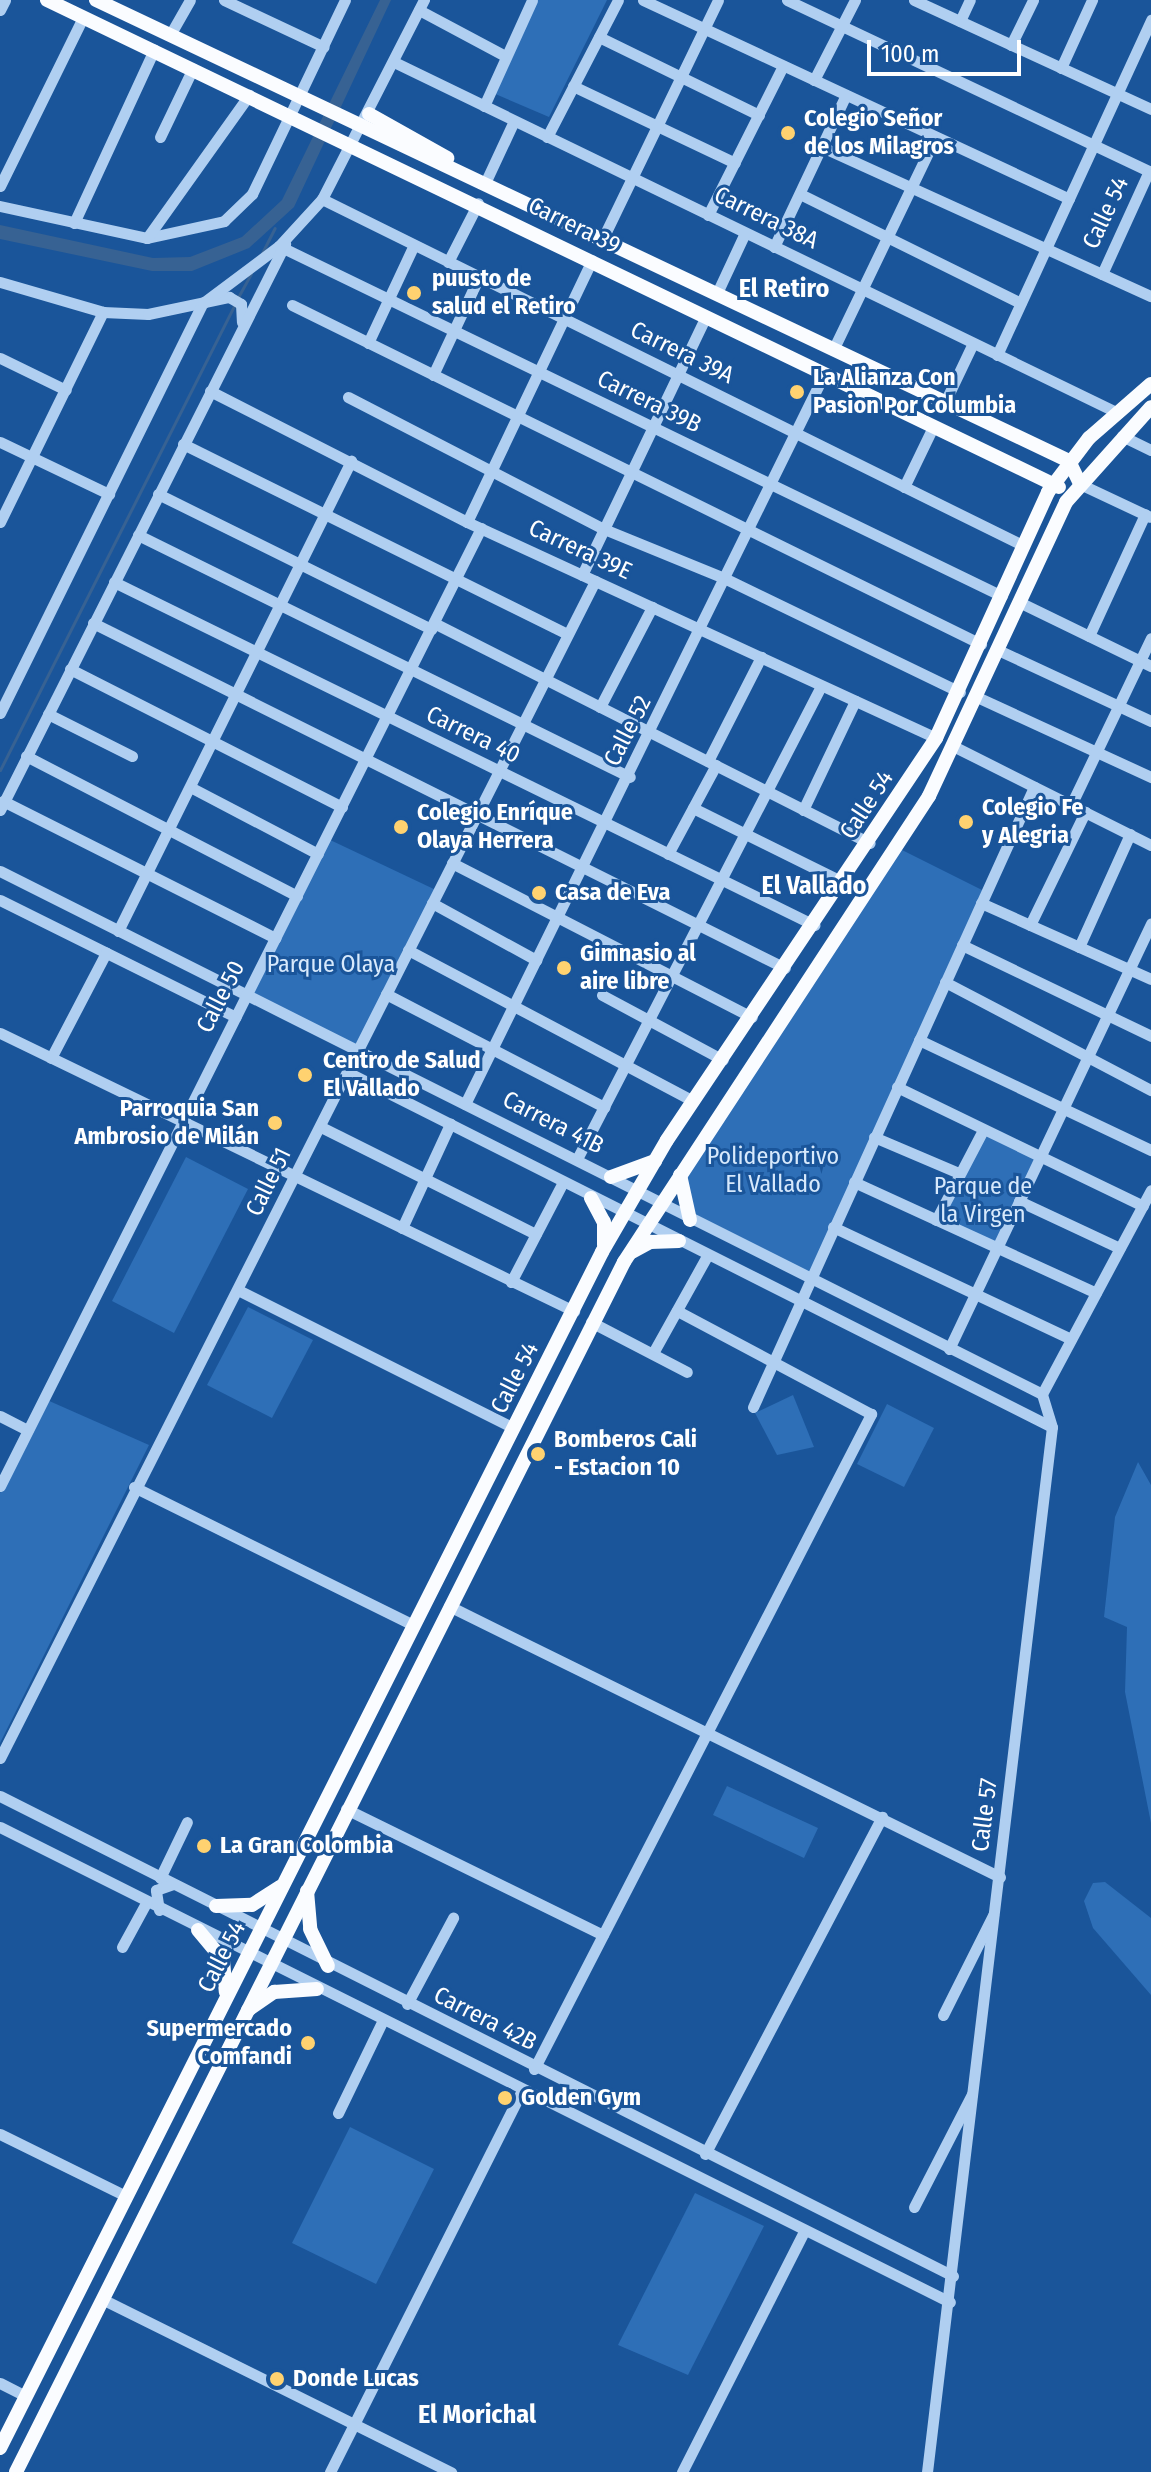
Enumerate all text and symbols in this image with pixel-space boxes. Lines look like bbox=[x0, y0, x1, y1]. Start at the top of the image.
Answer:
scale bar bbox=[871, 24, 1025, 74]
text: 100 m bbox=[881, 40, 939, 68]
place label: Colegio Señor de los Milagros bbox=[804, 105, 954, 161]
marker: Colegio Señor de los Milagros bbox=[779, 124, 797, 142]
street label: Calle 54 bbox=[1077, 172, 1135, 254]
street label: Carrera 38A bbox=[709, 180, 823, 256]
street label: Carrera 39 bbox=[523, 191, 625, 261]
place label: puusto de salud el Retiro bbox=[432, 265, 576, 321]
district label: El Retiro bbox=[739, 273, 829, 305]
marker: puusto de salud el Retiro bbox=[403, 282, 425, 304]
street label: Carrera 39A bbox=[626, 316, 738, 390]
place label: La Alianza Con Pasion Por Columbia bbox=[813, 364, 1016, 420]
street label: Carrera 39B bbox=[592, 365, 706, 439]
marker: La Alianza Con Pasion Por Columbia bbox=[788, 383, 806, 401]
street label: Carrera 39E bbox=[524, 514, 636, 586]
street label: Calle 52 bbox=[598, 691, 658, 771]
street label: Carrera 40 bbox=[421, 700, 525, 770]
street label: Calle 54 bbox=[834, 765, 900, 845]
place label: Colegio Fe y Alegria bbox=[982, 794, 1083, 850]
place label: Colegio Enríque Olaya Herrera bbox=[417, 799, 573, 855]
marker: Colegio Fe y Alegria bbox=[957, 813, 975, 831]
marker: Colegio Enríque Olaya Herrera bbox=[392, 818, 410, 836]
district label: El Vallado bbox=[762, 870, 866, 902]
place label: Casa de Eva bbox=[555, 879, 670, 907]
marker: Casa de Eva bbox=[530, 884, 548, 902]
place label: Gimnasio al aire libre bbox=[580, 940, 696, 996]
park label: Parque Olaya bbox=[267, 951, 395, 979]
street label: Calle 50 bbox=[191, 956, 251, 1038]
marker: Gimnasio al aire libre bbox=[555, 959, 573, 977]
place label: Centro de Salud El Vallado bbox=[323, 1047, 481, 1103]
marker: Centro de Salud El Vallado bbox=[294, 1064, 316, 1086]
street label: Carrera 41B bbox=[498, 1085, 608, 1161]
place label: Parroquia San Ambrosio de Milán bbox=[74, 1095, 259, 1151]
marker: Parroquia San Ambrosio de Milán bbox=[266, 1114, 284, 1132]
street label: Calle 51 bbox=[240, 1143, 298, 1221]
park label: Polideportivo El Vallado bbox=[707, 1143, 839, 1199]
park label: Parque de la Virgen bbox=[934, 1173, 1032, 1229]
street label: Calle 54 bbox=[485, 1338, 545, 1418]
place label: Bomberos Cali - Estacion 10 bbox=[554, 1426, 697, 1482]
marker: Bomberos Cali - Estacion 10 bbox=[529, 1445, 547, 1463]
street label: Calle 57 bbox=[966, 1777, 1004, 1853]
place label: La Gran Colombia bbox=[220, 1832, 393, 1860]
marker: La Gran Colombia bbox=[195, 1837, 213, 1855]
street label: Calle 54 bbox=[192, 1917, 252, 1997]
street label: Carrera 42B bbox=[429, 1981, 541, 2057]
place label: Supermercado Comfandi bbox=[146, 2015, 292, 2071]
marker: Supermercado Comfandi bbox=[299, 2034, 317, 2052]
place label: Golden Gym bbox=[521, 2084, 641, 2112]
marker: Golden Gym bbox=[496, 2089, 514, 2107]
place label: Donde Lucas bbox=[293, 2365, 419, 2393]
marker: Donde Lucas bbox=[268, 2370, 286, 2388]
district label: El Morichal bbox=[418, 2399, 536, 2431]

